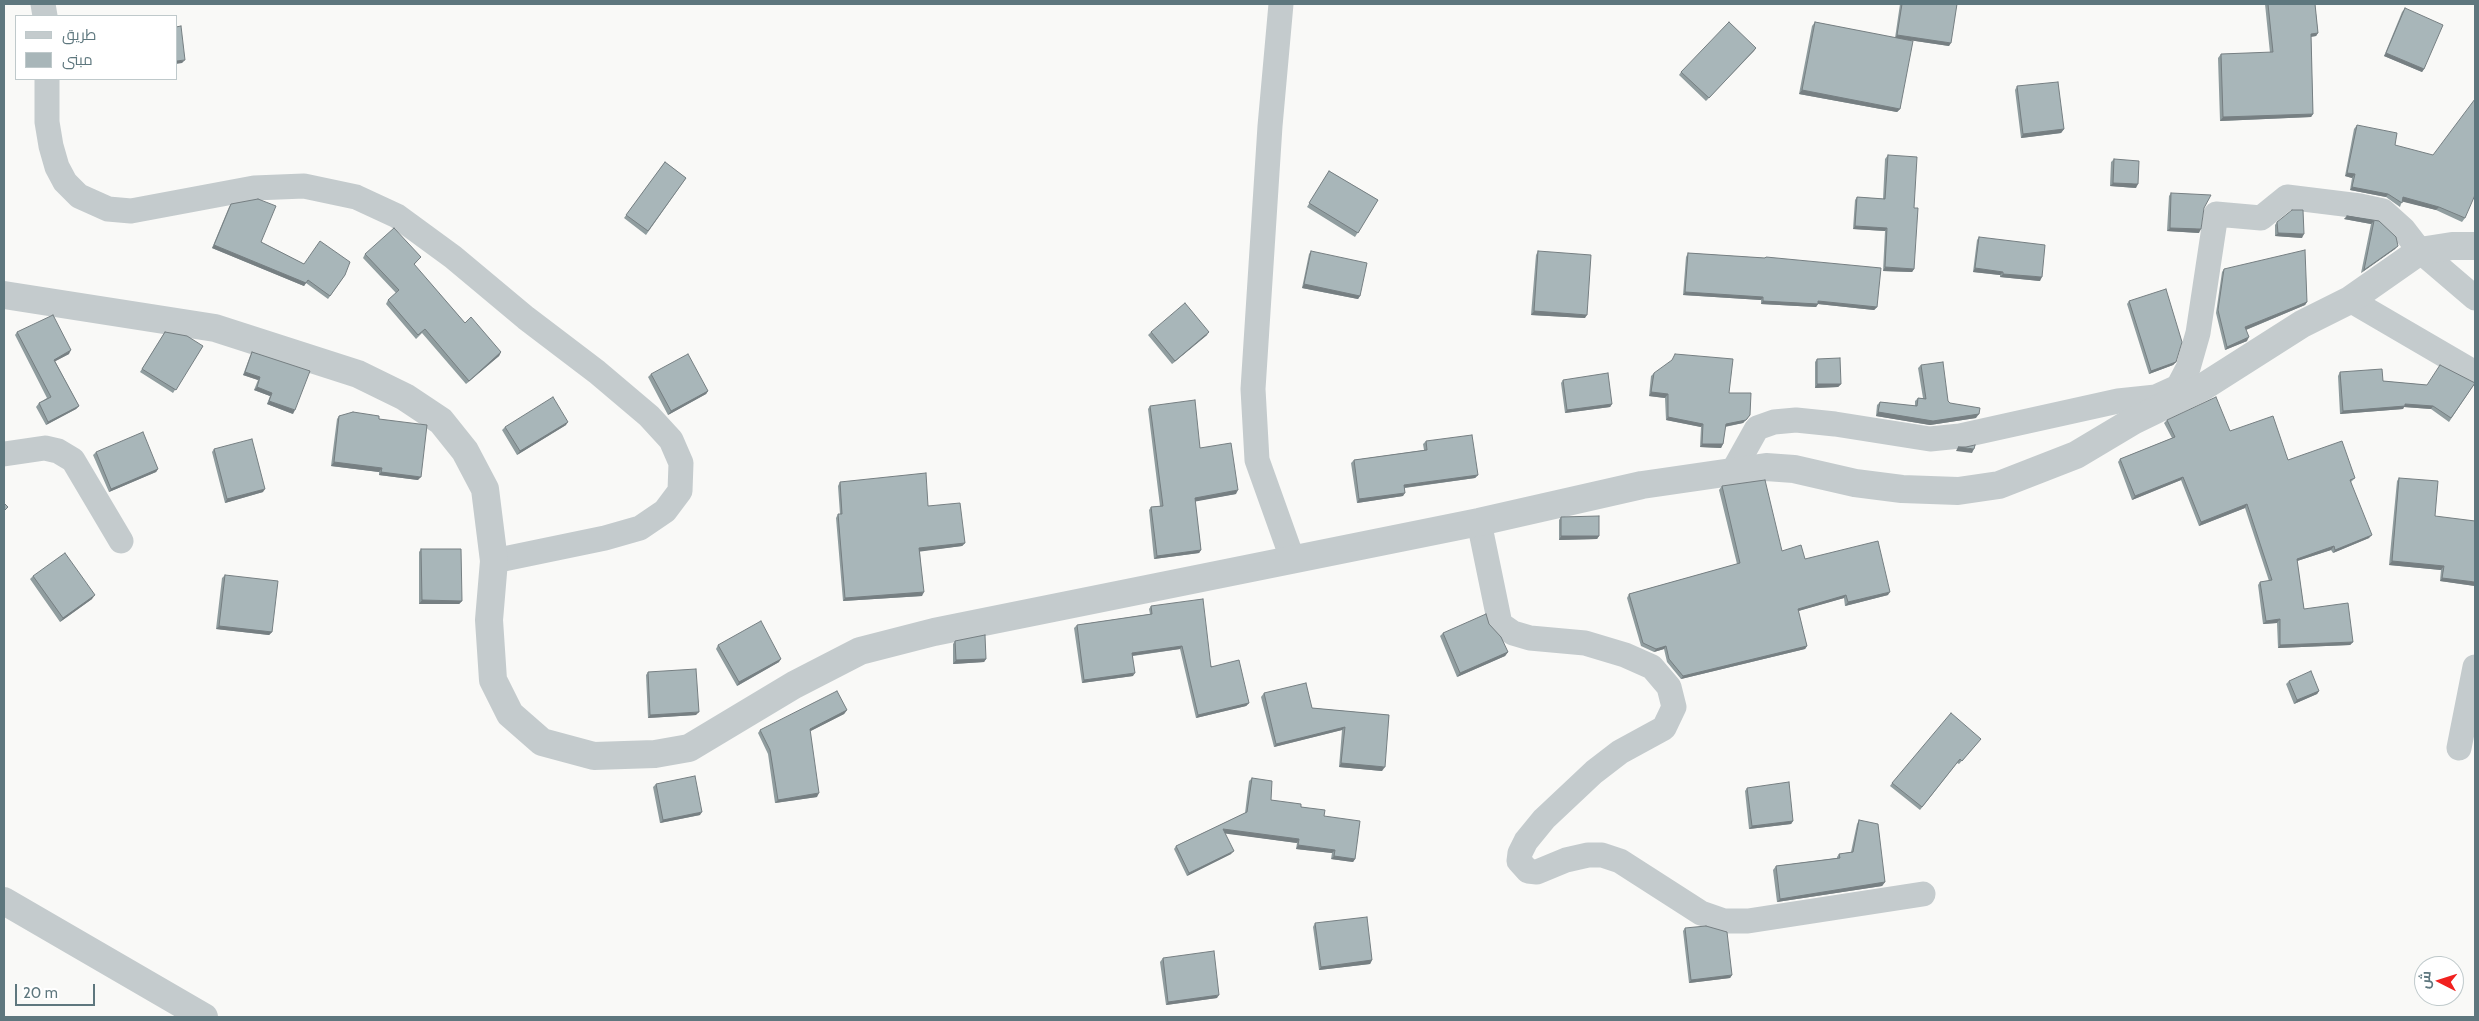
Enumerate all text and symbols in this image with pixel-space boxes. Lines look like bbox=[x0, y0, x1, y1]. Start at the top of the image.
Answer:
legend bbox=[15, 15, 178, 80]
text: طريق bbox=[62, 26, 96, 44]
text: مبنى bbox=[62, 51, 93, 69]
north arrow bbox=[2414, 956, 2464, 1006]
text: ش bbox=[2415, 970, 2435, 990]
scale bar bbox=[18, 974, 98, 1006]
text: 20 m bbox=[23, 984, 58, 1002]

